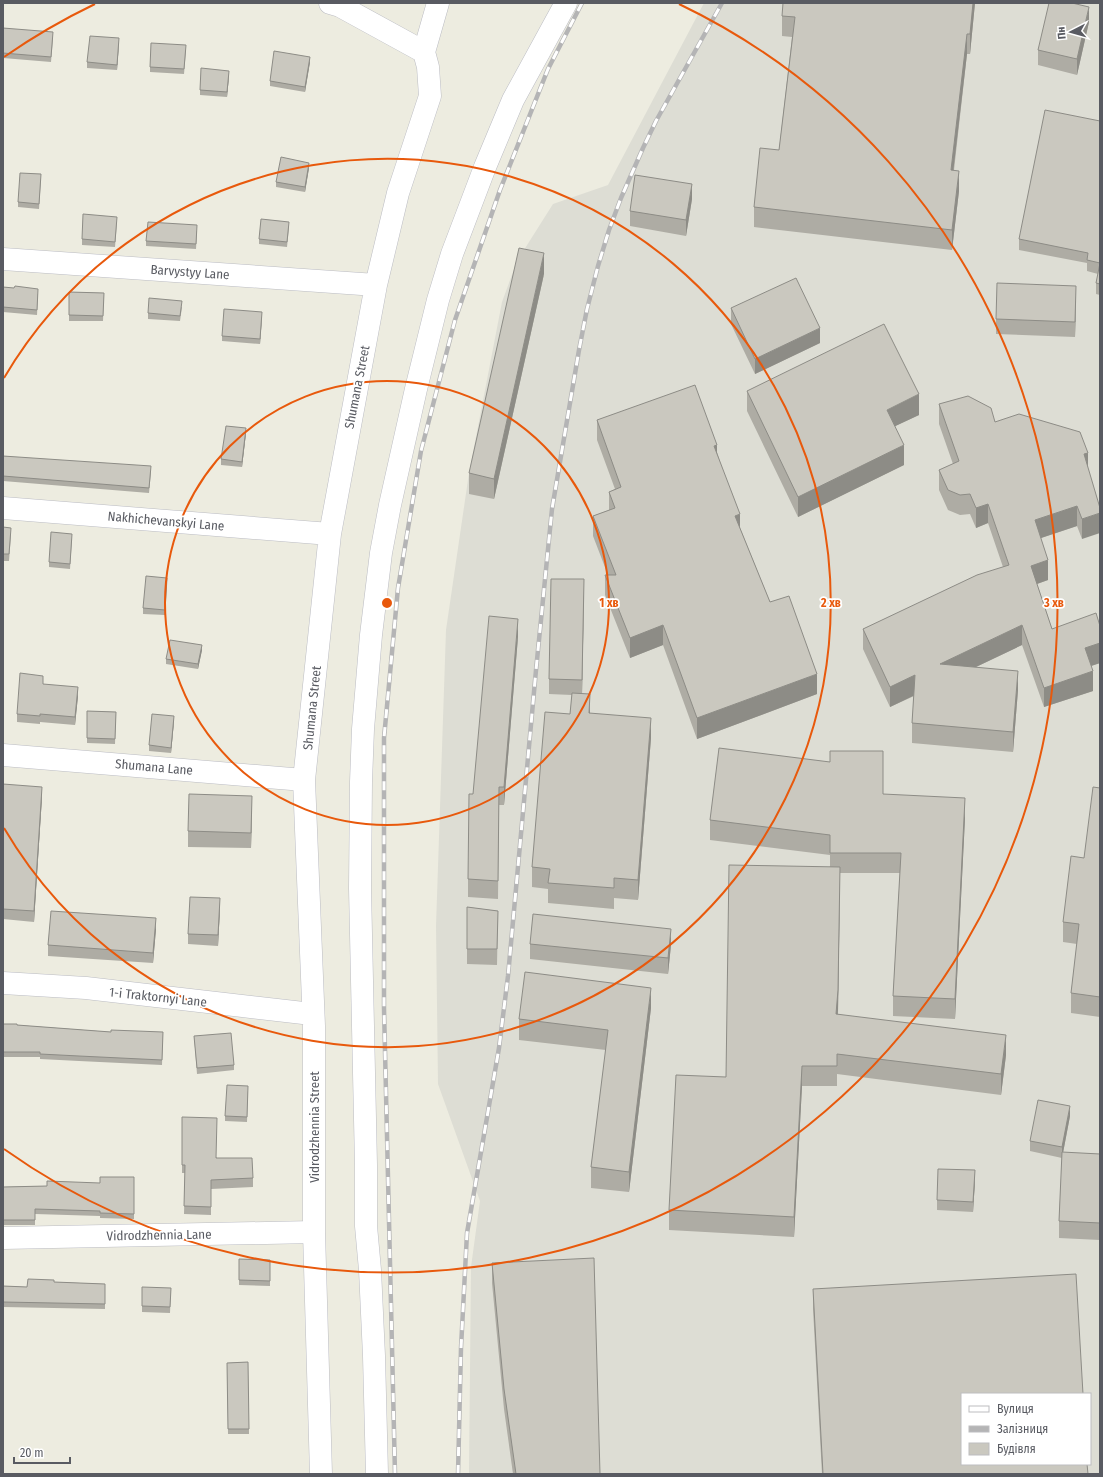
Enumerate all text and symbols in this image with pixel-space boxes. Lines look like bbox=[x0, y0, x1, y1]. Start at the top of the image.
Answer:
north arrow bbox=[1051, 12, 1091, 52]
text: Пн bbox=[1054, 26, 1069, 40]
street label: Barvystyy Lane bbox=[150, 262, 230, 282]
street label: Shumana Street bbox=[342, 343, 373, 430]
street label: Nakhichevanskyi Lane bbox=[107, 508, 225, 534]
centre of rings bbox=[380, 596, 394, 610]
text: 1 хв bbox=[599, 596, 619, 610]
text: 2 хв bbox=[820, 596, 841, 610]
text: 3 хв bbox=[1043, 596, 1064, 610]
street label: Shumana Street bbox=[300, 664, 324, 751]
street label: Shumana Lane bbox=[114, 756, 194, 778]
street label: 1-i Traktornyi Lane bbox=[108, 984, 208, 1010]
street label: Vidrodzhennia Street bbox=[307, 1070, 322, 1183]
street label: Vidrodzhennia Lane bbox=[106, 1227, 212, 1243]
legend bbox=[961, 1393, 1091, 1465]
text: Вулиця bbox=[997, 1402, 1034, 1416]
text: Залізниця bbox=[997, 1422, 1048, 1436]
scale bar bbox=[14, 1439, 70, 1465]
text: Будівля bbox=[997, 1442, 1036, 1456]
text: 20 m bbox=[20, 1446, 44, 1460]

